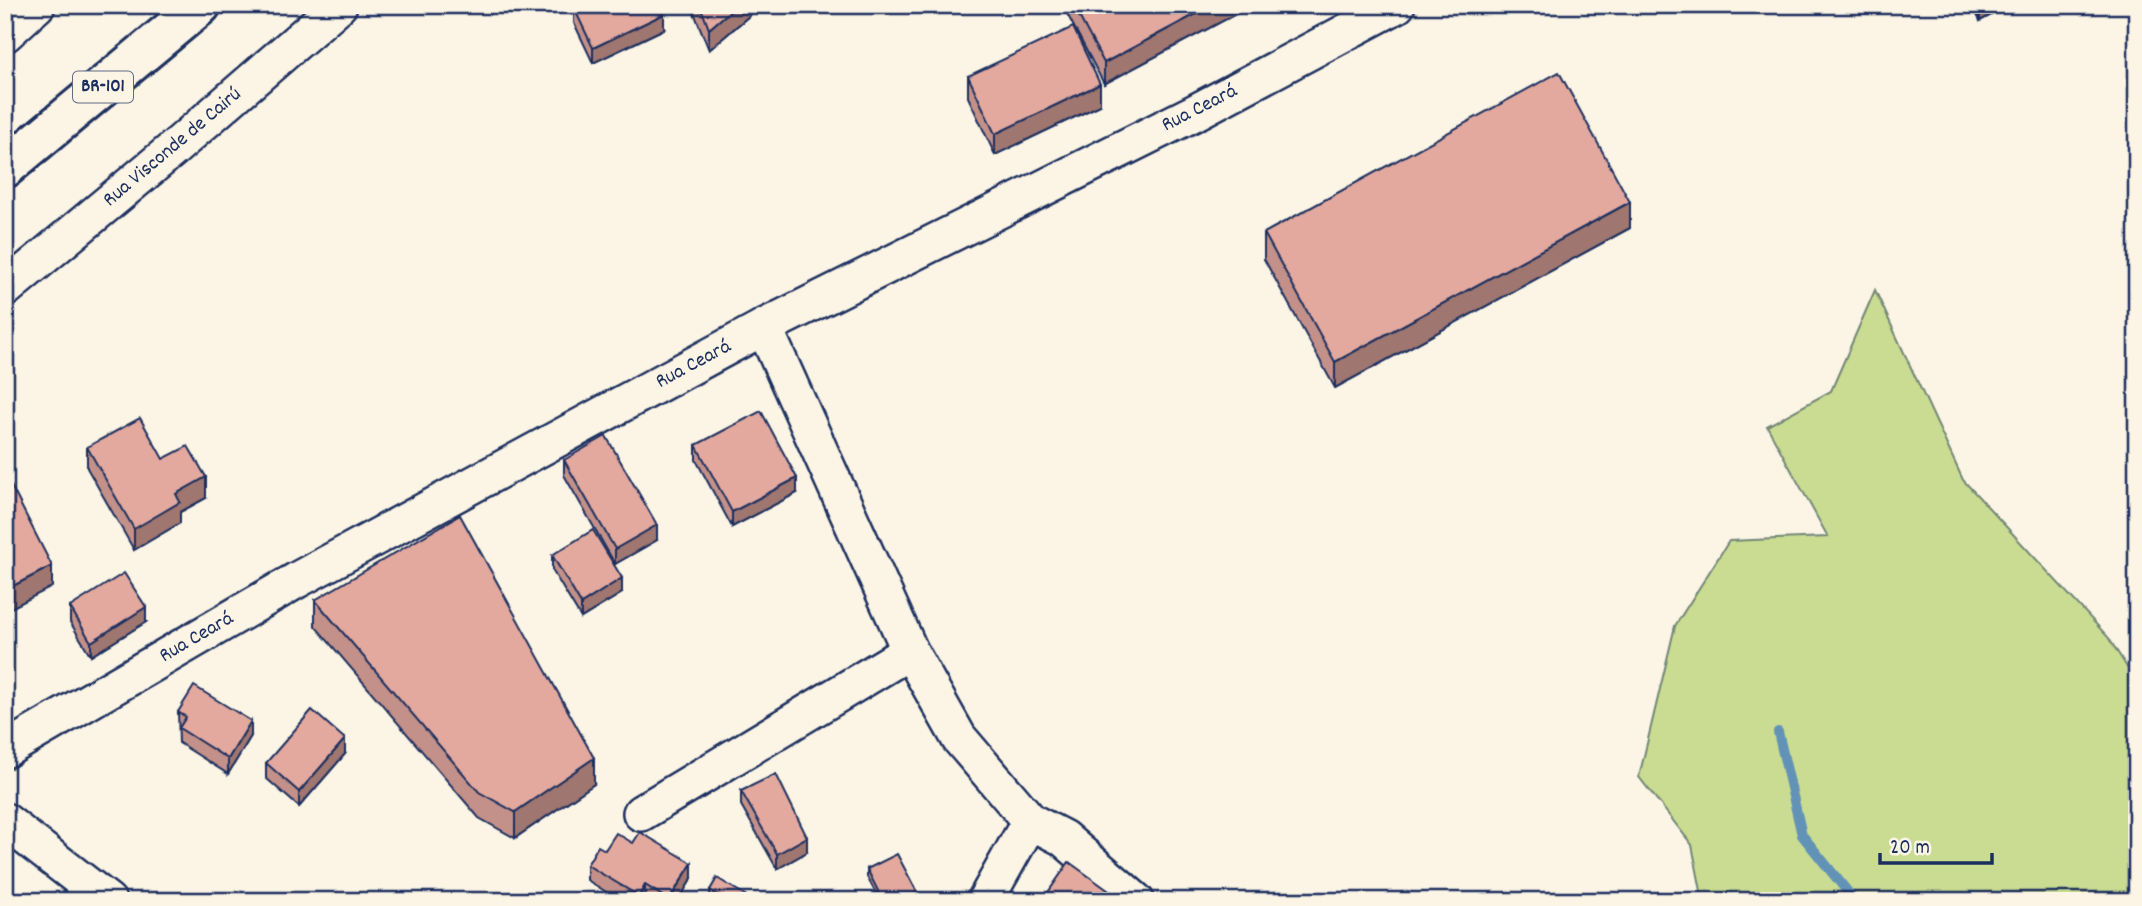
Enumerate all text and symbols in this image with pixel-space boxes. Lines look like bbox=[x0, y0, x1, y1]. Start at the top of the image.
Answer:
road number: BR-101 bbox=[73, 72, 133, 102]
street label: Rua Ceará bbox=[1157, 77, 1244, 141]
street label: Rua Visconde de Cairú bbox=[97, 81, 249, 215]
street label: Rua Ceará bbox=[651, 332, 738, 397]
street label: Rua Ceará bbox=[154, 604, 240, 671]
scale bar bbox=[1880, 822, 1992, 866]
text: 20 m bbox=[1890, 834, 1930, 864]

